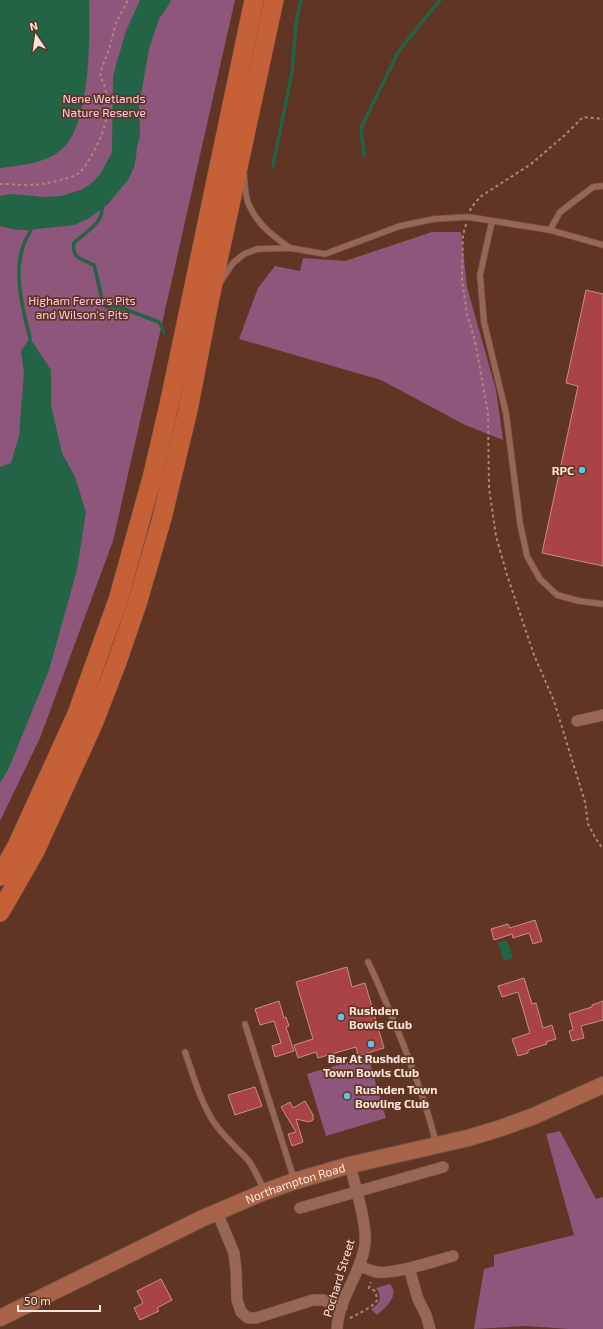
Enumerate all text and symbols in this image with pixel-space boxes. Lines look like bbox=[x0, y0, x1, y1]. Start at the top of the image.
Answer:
north arrow bbox=[16, 16, 56, 56]
text: N bbox=[28, 19, 39, 33]
park label: Nene Wetlands Nature Reserve bbox=[62, 91, 146, 119]
park label: Higham Ferrers Pits and Wilson's Pits bbox=[28, 293, 136, 321]
place label: RPC bbox=[552, 463, 574, 477]
marker: RPC bbox=[577, 465, 587, 475]
place label: Rushden Bowls Club bbox=[349, 1003, 412, 1031]
marker: Rushden Bowls Club bbox=[336, 1012, 346, 1022]
marker: Bar At Rushden Town Bowls Club bbox=[366, 1039, 376, 1049]
place label: Bar At Rushden Town Bowls Club bbox=[323, 1051, 419, 1079]
place label: Rushden Town Bowling Club bbox=[355, 1082, 437, 1110]
marker: Rushden Town Bowling Club bbox=[342, 1091, 352, 1101]
street label: Northampton Road bbox=[243, 1160, 347, 1206]
street label: Pochard Street bbox=[319, 1237, 357, 1319]
scale bar bbox=[18, 1287, 100, 1313]
text: 50 m bbox=[24, 1293, 51, 1307]

